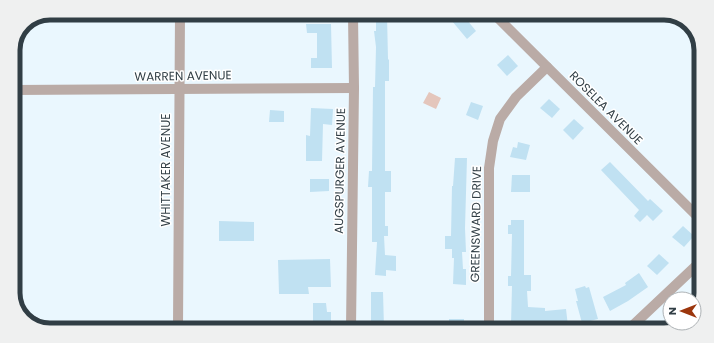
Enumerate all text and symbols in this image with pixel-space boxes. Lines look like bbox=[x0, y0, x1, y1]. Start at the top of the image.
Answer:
street label: WARREN AVENUE bbox=[134, 66, 232, 85]
street label: ROSELEA AVENUE bbox=[566, 67, 647, 148]
street label: AUGSPURGER AVENUE bbox=[330, 108, 349, 234]
street label: WHITTAKER AVENUE bbox=[157, 114, 174, 226]
street label: GREENSWARD DRIVE bbox=[466, 166, 485, 282]
north arrow bbox=[662, 291, 702, 331]
text: N bbox=[664, 307, 680, 315]

